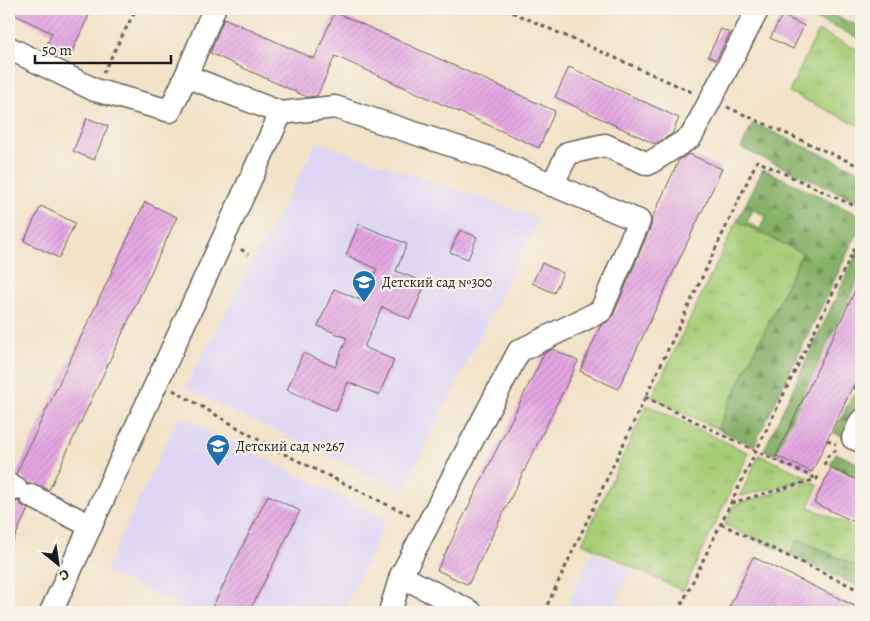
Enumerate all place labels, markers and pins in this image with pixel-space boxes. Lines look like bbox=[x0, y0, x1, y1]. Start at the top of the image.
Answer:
school or university icon: Детский сад №300 bbox=[351, 269, 377, 303]
place label: Детский сад №300 bbox=[382, 273, 492, 292]
school or university icon: Детский сад №267 bbox=[205, 433, 231, 467]
place label: Детский сад №267 bbox=[236, 437, 345, 456]

